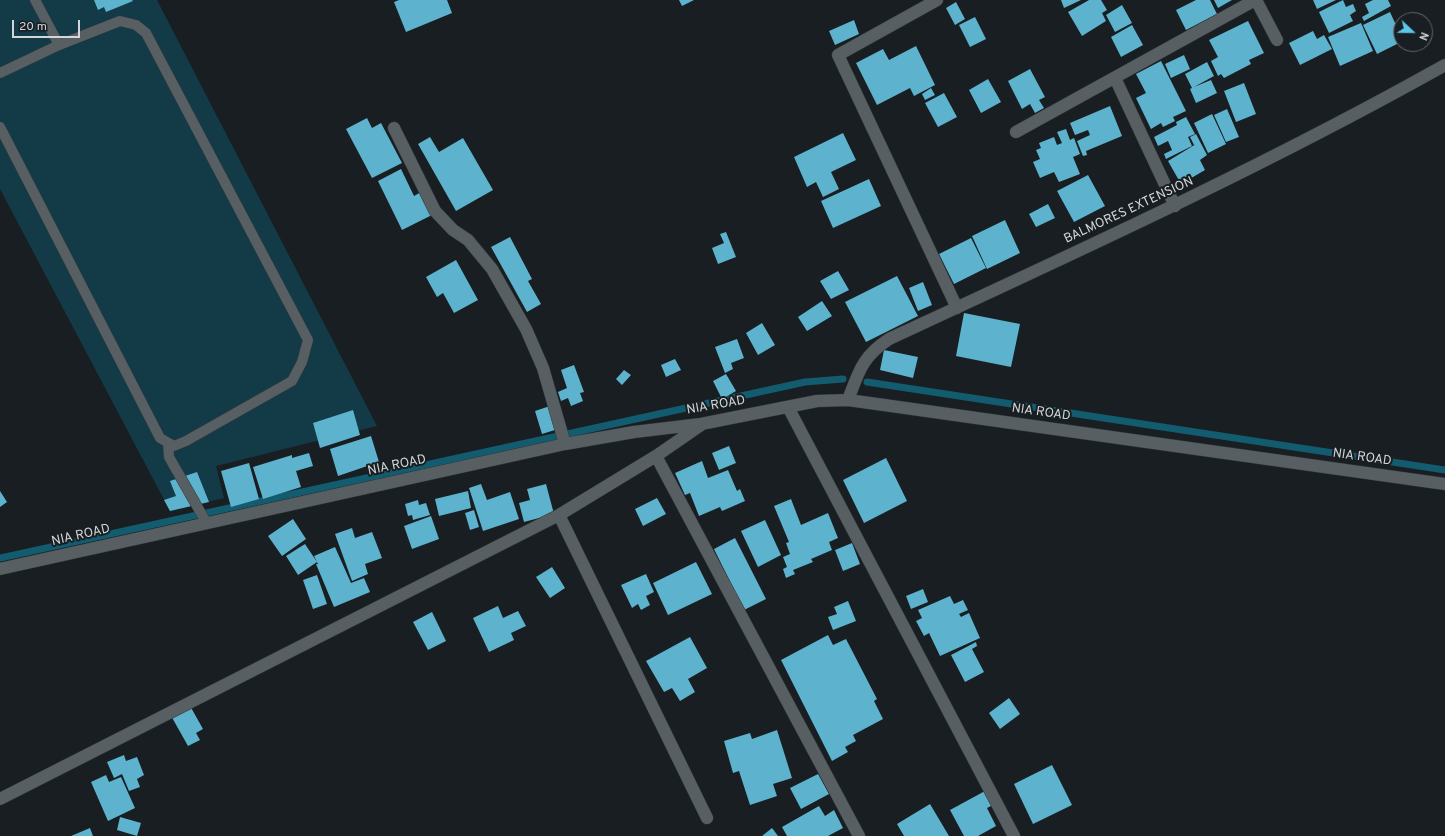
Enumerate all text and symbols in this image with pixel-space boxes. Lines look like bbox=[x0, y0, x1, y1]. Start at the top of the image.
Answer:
scale bar bbox=[14, 12, 82, 38]
north arrow bbox=[1393, 12, 1433, 52]
text: 20 m bbox=[19, 19, 47, 35]
text: N bbox=[1415, 30, 1431, 42]
street label: BALMORES EXTENSION bbox=[1062, 174, 1196, 248]
street label: NIA ROAD bbox=[685, 393, 747, 419]
street label: NIA ROAD bbox=[1010, 401, 1072, 425]
street label: NIA ROAD bbox=[1331, 446, 1393, 470]
street label: NIA ROAD bbox=[366, 452, 428, 480]
street label: NIA ROAD bbox=[50, 522, 112, 550]

